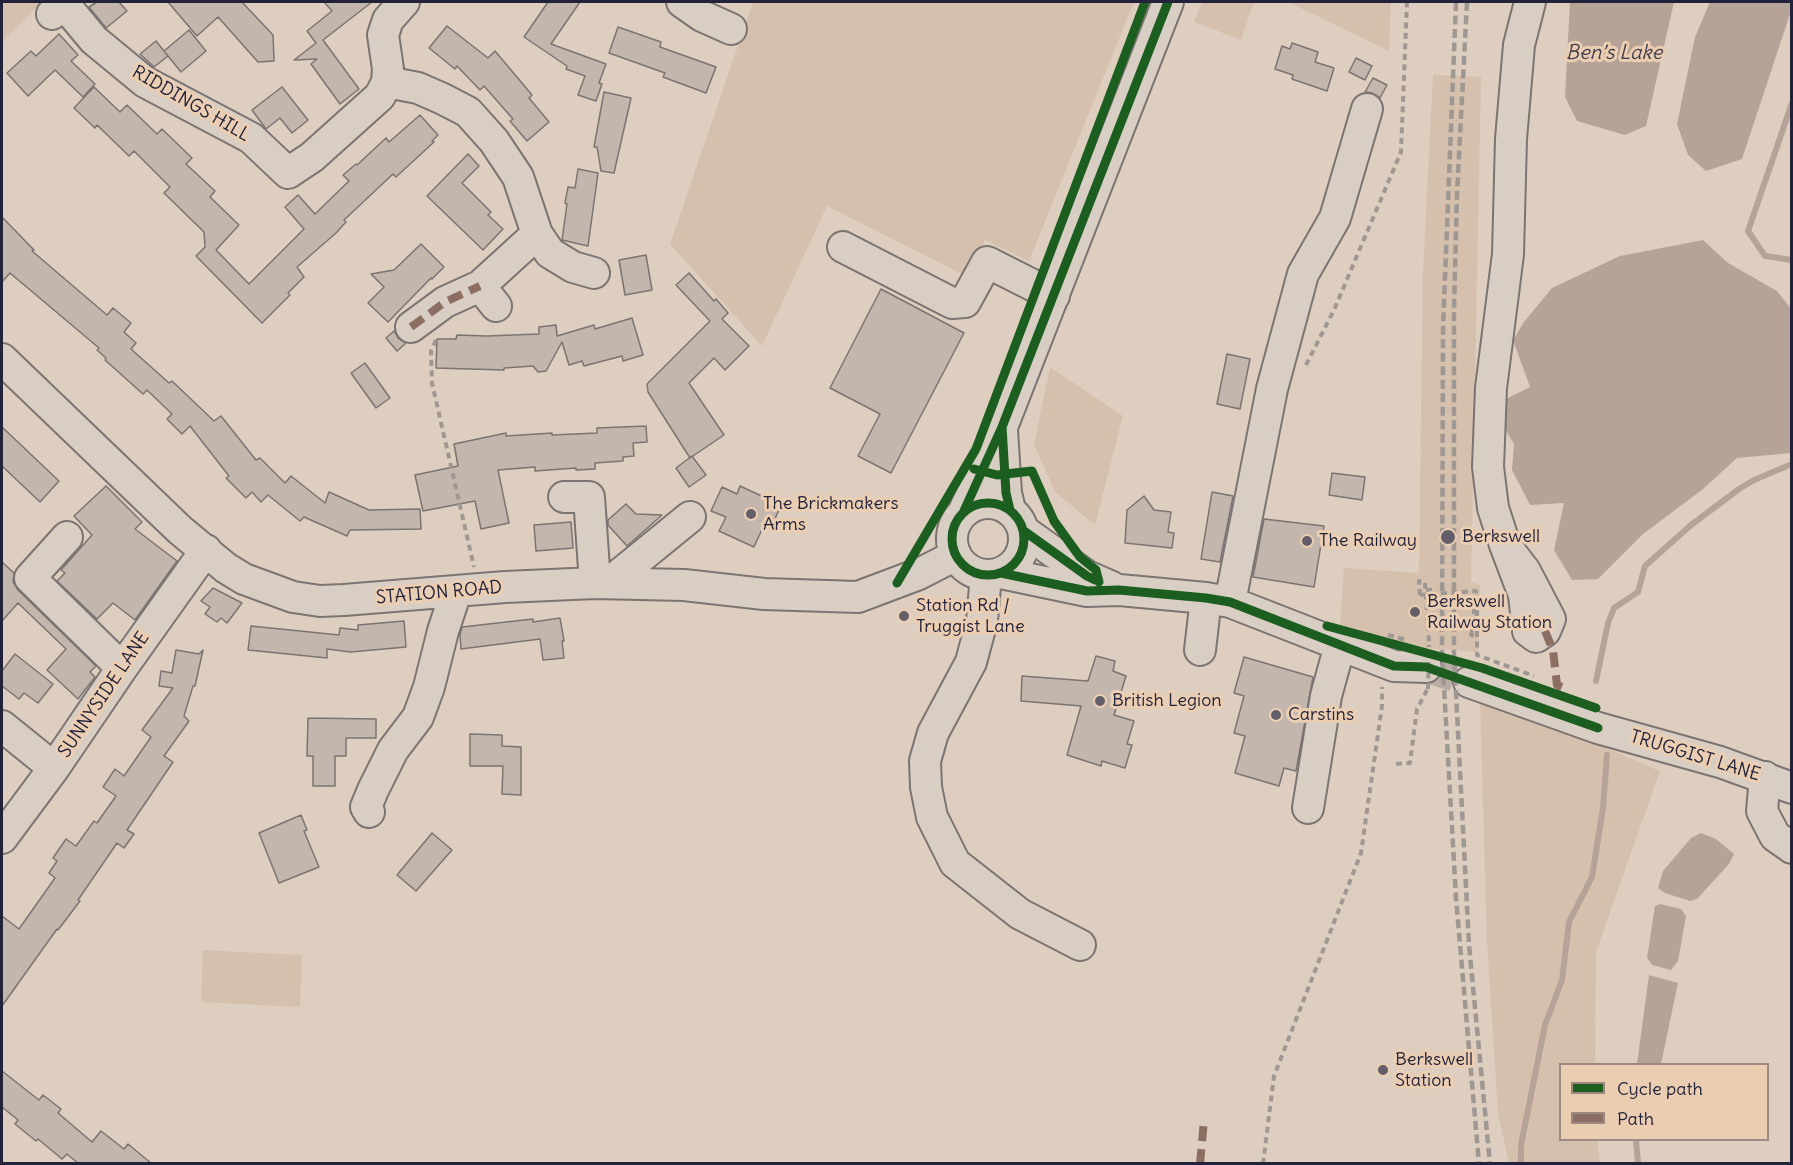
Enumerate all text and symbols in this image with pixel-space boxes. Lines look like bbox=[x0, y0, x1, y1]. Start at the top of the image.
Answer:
water label: Ben’s Lake bbox=[1566, 41, 1662, 65]
street label: RIDDINGS HILL bbox=[128, 62, 254, 146]
place label: The Brickmakers Arms bbox=[763, 493, 899, 536]
marker: The Brickmakers Arms bbox=[744, 507, 758, 521]
place label: Berkswell bbox=[1462, 526, 1540, 548]
marker: Berkswell bbox=[1439, 528, 1457, 546]
place label: The Railway bbox=[1319, 530, 1417, 552]
marker: The Railway bbox=[1300, 534, 1314, 548]
street label: STATION ROAD bbox=[375, 577, 503, 609]
place label: Berkswell Railway Station bbox=[1427, 591, 1552, 634]
place label: Station Rd / Truggist Lane bbox=[916, 595, 1025, 638]
marker: Berkswell Railway Station bbox=[1408, 605, 1422, 619]
marker: Station Rd / Truggist Lane bbox=[897, 609, 911, 623]
street label: SUNNYSIDE LANE bbox=[54, 628, 154, 762]
place label: British Legion bbox=[1112, 690, 1222, 712]
marker: British Legion bbox=[1093, 694, 1107, 708]
place label: Carstins bbox=[1288, 704, 1354, 726]
marker: Carstins bbox=[1269, 708, 1283, 722]
street label: TRUGGIST LANE bbox=[1627, 726, 1763, 786]
place label: Berkswell Station bbox=[1395, 1049, 1473, 1092]
marker: Berkswell Station bbox=[1376, 1063, 1390, 1077]
legend bbox=[1559, 1063, 1769, 1141]
text: Cycle path bbox=[1617, 1077, 1703, 1100]
text: Path bbox=[1617, 1107, 1654, 1130]

